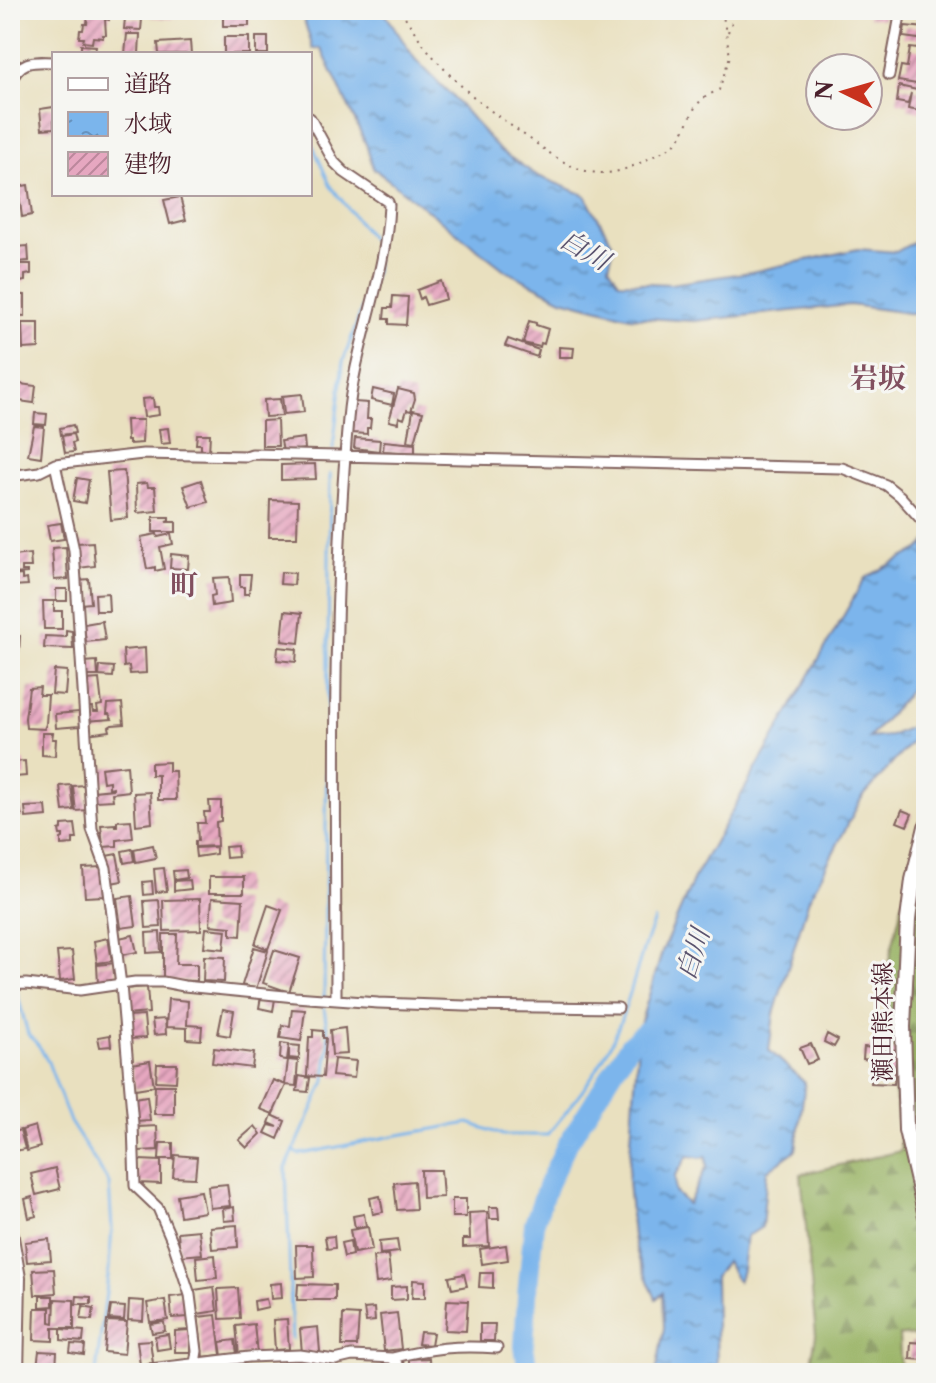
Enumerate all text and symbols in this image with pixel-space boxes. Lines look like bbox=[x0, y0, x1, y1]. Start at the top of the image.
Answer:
legend bbox=[52, 52, 312, 196]
north arrow bbox=[804, 52, 884, 132]
text: 道路 bbox=[124, 69, 172, 98]
text: N bbox=[810, 80, 839, 101]
text: 水域 bbox=[124, 109, 172, 138]
text: 建物 bbox=[124, 149, 172, 178]
water label: 白川 bbox=[554, 223, 618, 278]
district label: 岩坂 bbox=[850, 361, 906, 395]
district label: 町 bbox=[170, 568, 198, 602]
water label: 白川 bbox=[670, 921, 717, 984]
street label: 瀬田熊本線 bbox=[868, 962, 897, 1082]

